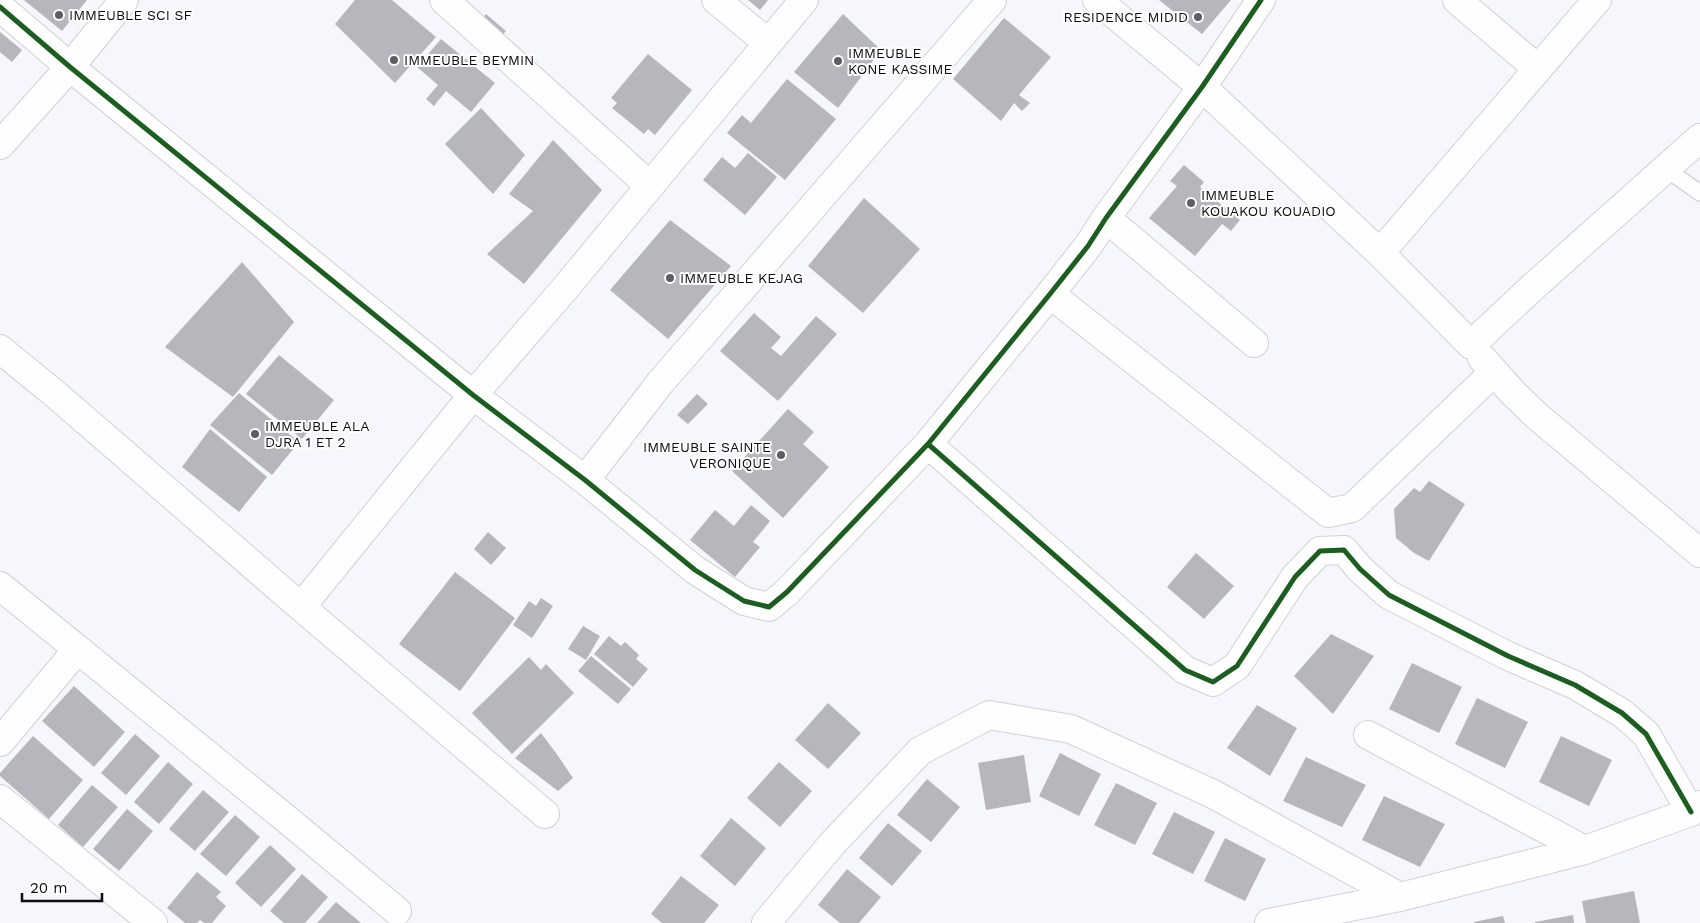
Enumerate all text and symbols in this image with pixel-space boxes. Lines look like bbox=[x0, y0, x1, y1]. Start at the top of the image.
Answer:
place label: IMMEUBLE SCI SF bbox=[69, 7, 192, 23]
marker: IMMEUBLE SCI SF bbox=[53, 9, 65, 21]
place label: RESIDENCE MIDID bbox=[1064, 9, 1188, 25]
marker: RESIDENCE MIDID bbox=[1192, 11, 1204, 23]
place label: IMMEUBLE KONE KASSIME bbox=[848, 45, 953, 77]
place label: IMMEUBLE BEYMIN bbox=[404, 52, 534, 68]
marker: IMMEUBLE BEYMIN bbox=[388, 54, 400, 66]
marker: IMMEUBLE KONE KASSIME bbox=[832, 55, 844, 67]
place label: IMMEUBLE KOUAKOU KOUADIO bbox=[1201, 187, 1336, 219]
marker: IMMEUBLE KOUAKOU KOUADIO bbox=[1185, 197, 1197, 209]
place label: IMMEUBLE KEJAG bbox=[680, 270, 803, 286]
marker: IMMEUBLE KEJAG bbox=[664, 272, 676, 284]
place label: IMMEUBLE ALA DJRA 1 ET 2 bbox=[265, 418, 369, 450]
marker: IMMEUBLE ALA DJRA 1 ET 2 bbox=[249, 428, 261, 440]
place label: IMMEUBLE SAINTE VERONIQUE bbox=[643, 439, 771, 471]
marker: IMMEUBLE SAINTE VERONIQUE bbox=[775, 449, 787, 461]
scale bar bbox=[22, 870, 102, 902]
text: 20 m bbox=[30, 879, 68, 897]

